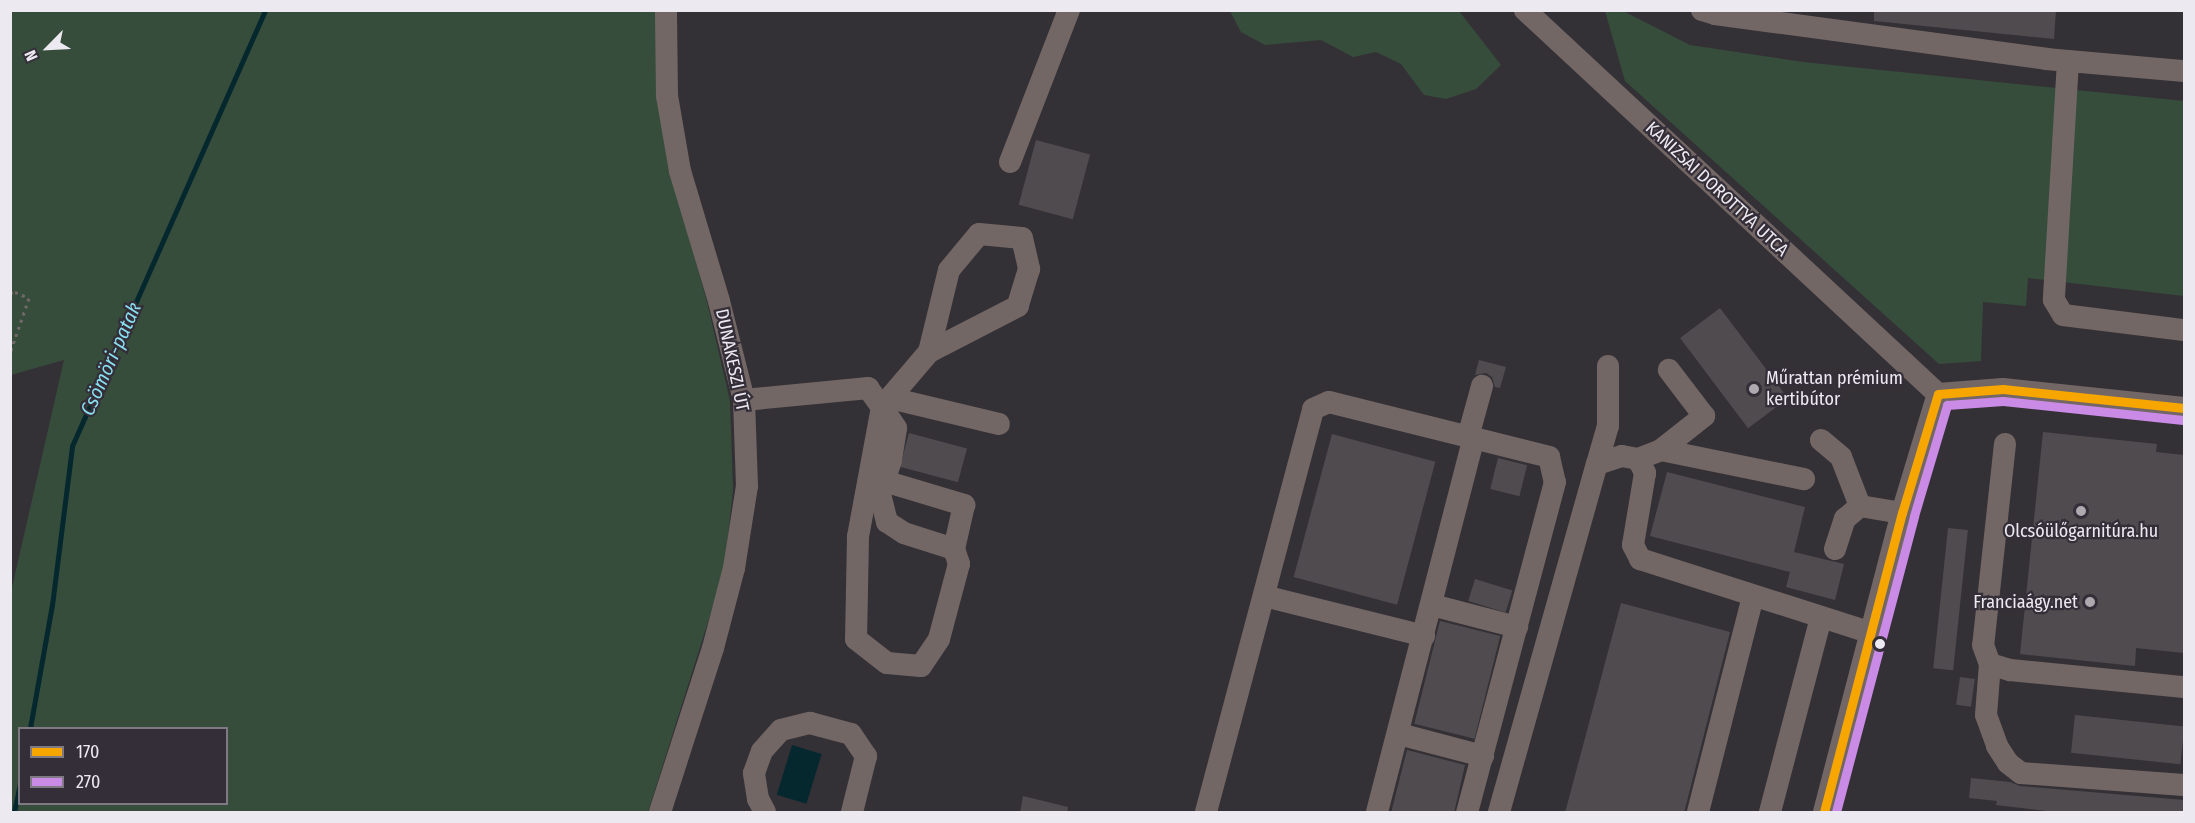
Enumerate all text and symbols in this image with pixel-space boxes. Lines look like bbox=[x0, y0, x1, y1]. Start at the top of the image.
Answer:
north arrow bbox=[18, 18, 78, 78]
text: N bbox=[20, 47, 42, 64]
street label: KANIZSAI DOROTTYA UTCA bbox=[1641, 117, 1793, 261]
water label: Csömöri-patak bbox=[75, 299, 147, 419]
street label: DUNAKESZI ÚT bbox=[711, 307, 753, 413]
place label: Műrattan prémium kertibútor bbox=[1766, 368, 1903, 410]
marker: Műrattan prémium kertibútor bbox=[1747, 382, 1761, 396]
marker: Olcsóülőgarnitúra.hu bbox=[2074, 504, 2088, 518]
place label: Olcsóülőgarnitúra.hu bbox=[2004, 520, 2158, 542]
place label: Franciaágy.net bbox=[1973, 591, 2078, 613]
marker: Franciaágy.net bbox=[2083, 595, 2097, 609]
unlabelled marker bbox=[1874, 638, 1886, 650]
legend bbox=[18, 727, 228, 805]
text: 170 bbox=[76, 741, 100, 763]
text: 270 bbox=[76, 771, 100, 793]

